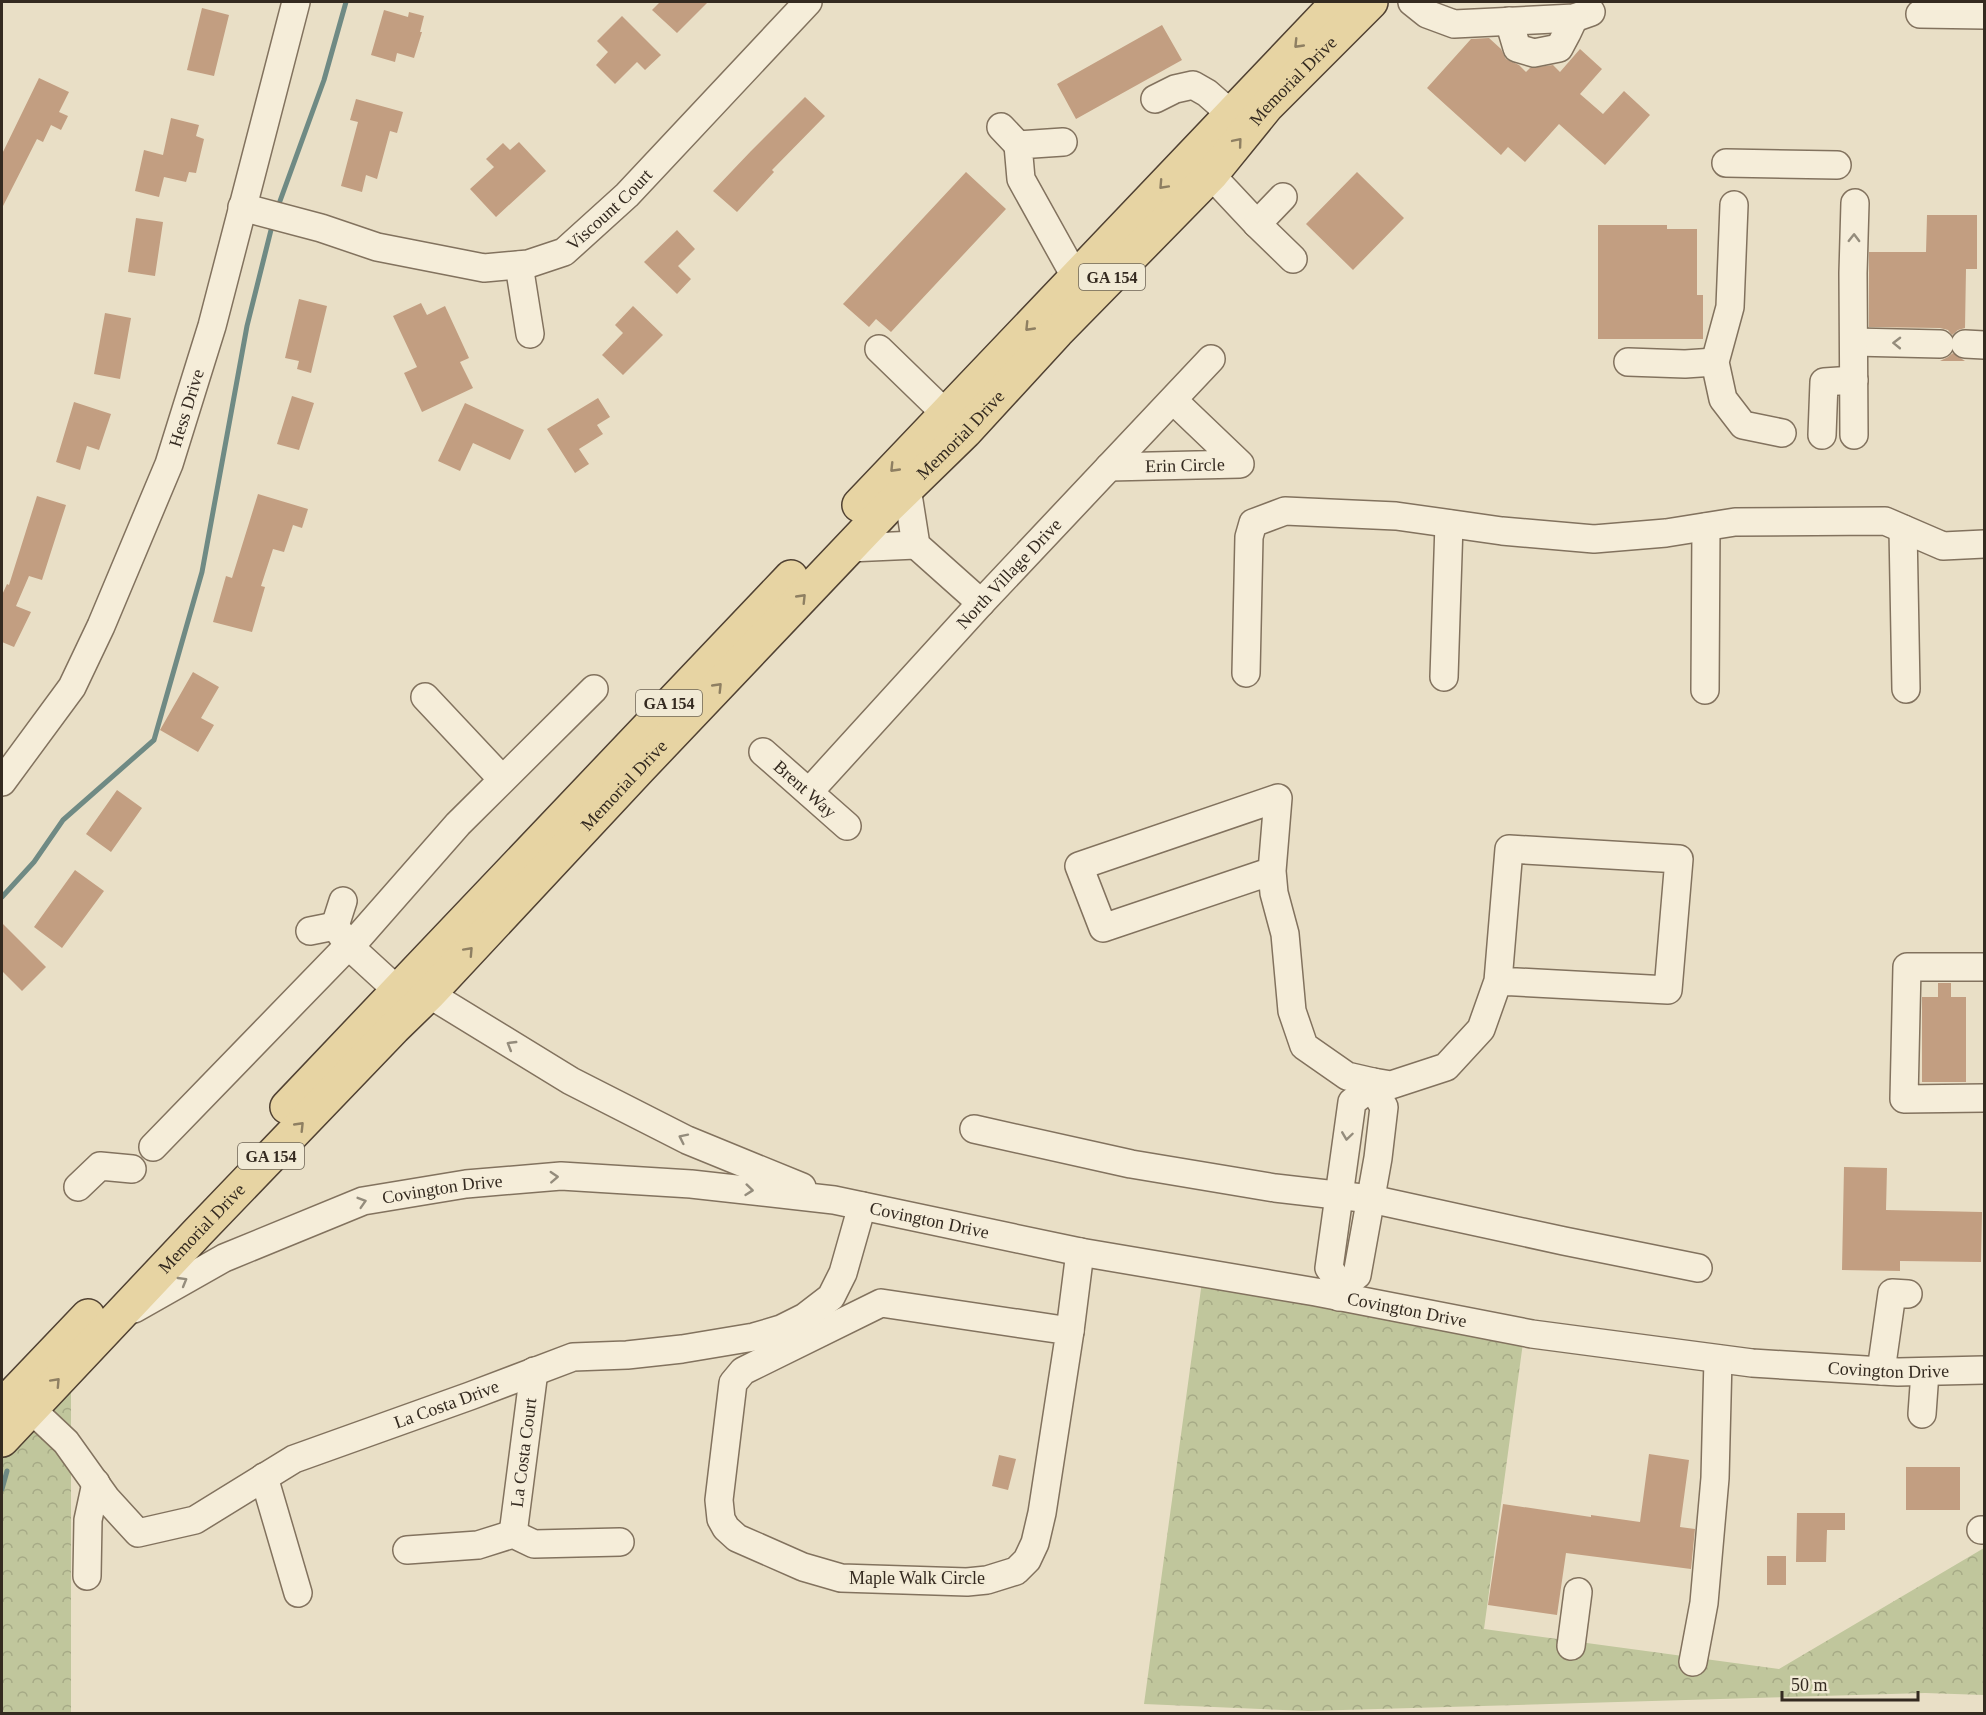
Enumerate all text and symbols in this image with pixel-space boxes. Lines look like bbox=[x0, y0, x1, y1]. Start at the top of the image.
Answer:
street label: Memorial Drive bbox=[1245, 32, 1341, 130]
one-way arrow bbox=[1294, 37, 1305, 48]
one-way arrow bbox=[1231, 138, 1242, 149]
street label: Viscount Court bbox=[563, 165, 656, 255]
one-way arrow bbox=[1160, 178, 1171, 189]
one-way arrow bbox=[1848, 234, 1860, 243]
road number: GA 154 bbox=[1079, 264, 1145, 290]
one-way arrow bbox=[1025, 320, 1036, 330]
one-way arrow bbox=[1892, 337, 1901, 349]
street label: Hess Drive bbox=[165, 366, 208, 449]
street label: Memorial Drive bbox=[913, 386, 1008, 483]
street label: Erin Circle bbox=[1145, 454, 1225, 476]
one-way arrow bbox=[891, 460, 902, 471]
street label: North Village Drive bbox=[952, 514, 1065, 633]
one-way arrow bbox=[795, 594, 806, 605]
one-way arrow bbox=[710, 683, 721, 694]
road number: GA 154 bbox=[636, 690, 702, 716]
street label: Memorial Drive bbox=[577, 736, 671, 835]
street label: Brent Way bbox=[770, 756, 840, 822]
one-way arrow bbox=[462, 948, 473, 958]
one-way arrow bbox=[507, 1040, 517, 1052]
one-way arrow bbox=[293, 1122, 304, 1133]
one-way arrow bbox=[1342, 1131, 1354, 1140]
one-way arrow bbox=[678, 1133, 689, 1145]
road number: GA 154 bbox=[238, 1143, 304, 1169]
one-way arrow bbox=[550, 1170, 559, 1183]
street label: Covington Drive bbox=[381, 1171, 503, 1208]
street label: Memorial Drive bbox=[154, 1179, 249, 1277]
one-way arrow bbox=[744, 1183, 753, 1196]
one-way arrow bbox=[356, 1197, 366, 1209]
street label: Covington Drive bbox=[868, 1198, 991, 1243]
one-way arrow bbox=[177, 1277, 188, 1288]
street label: Covington Drive bbox=[1345, 1288, 1469, 1331]
street label: Covington Drive bbox=[1827, 1358, 1949, 1382]
street label: La Costa Drive bbox=[391, 1376, 502, 1432]
one-way arrow bbox=[49, 1379, 60, 1389]
street label: La Costa Court bbox=[507, 1397, 540, 1509]
street label: Maple Walk Circle bbox=[849, 1568, 985, 1588]
scale bar bbox=[1782, 1664, 1918, 1702]
text: 50 m bbox=[1791, 1675, 1828, 1695]

